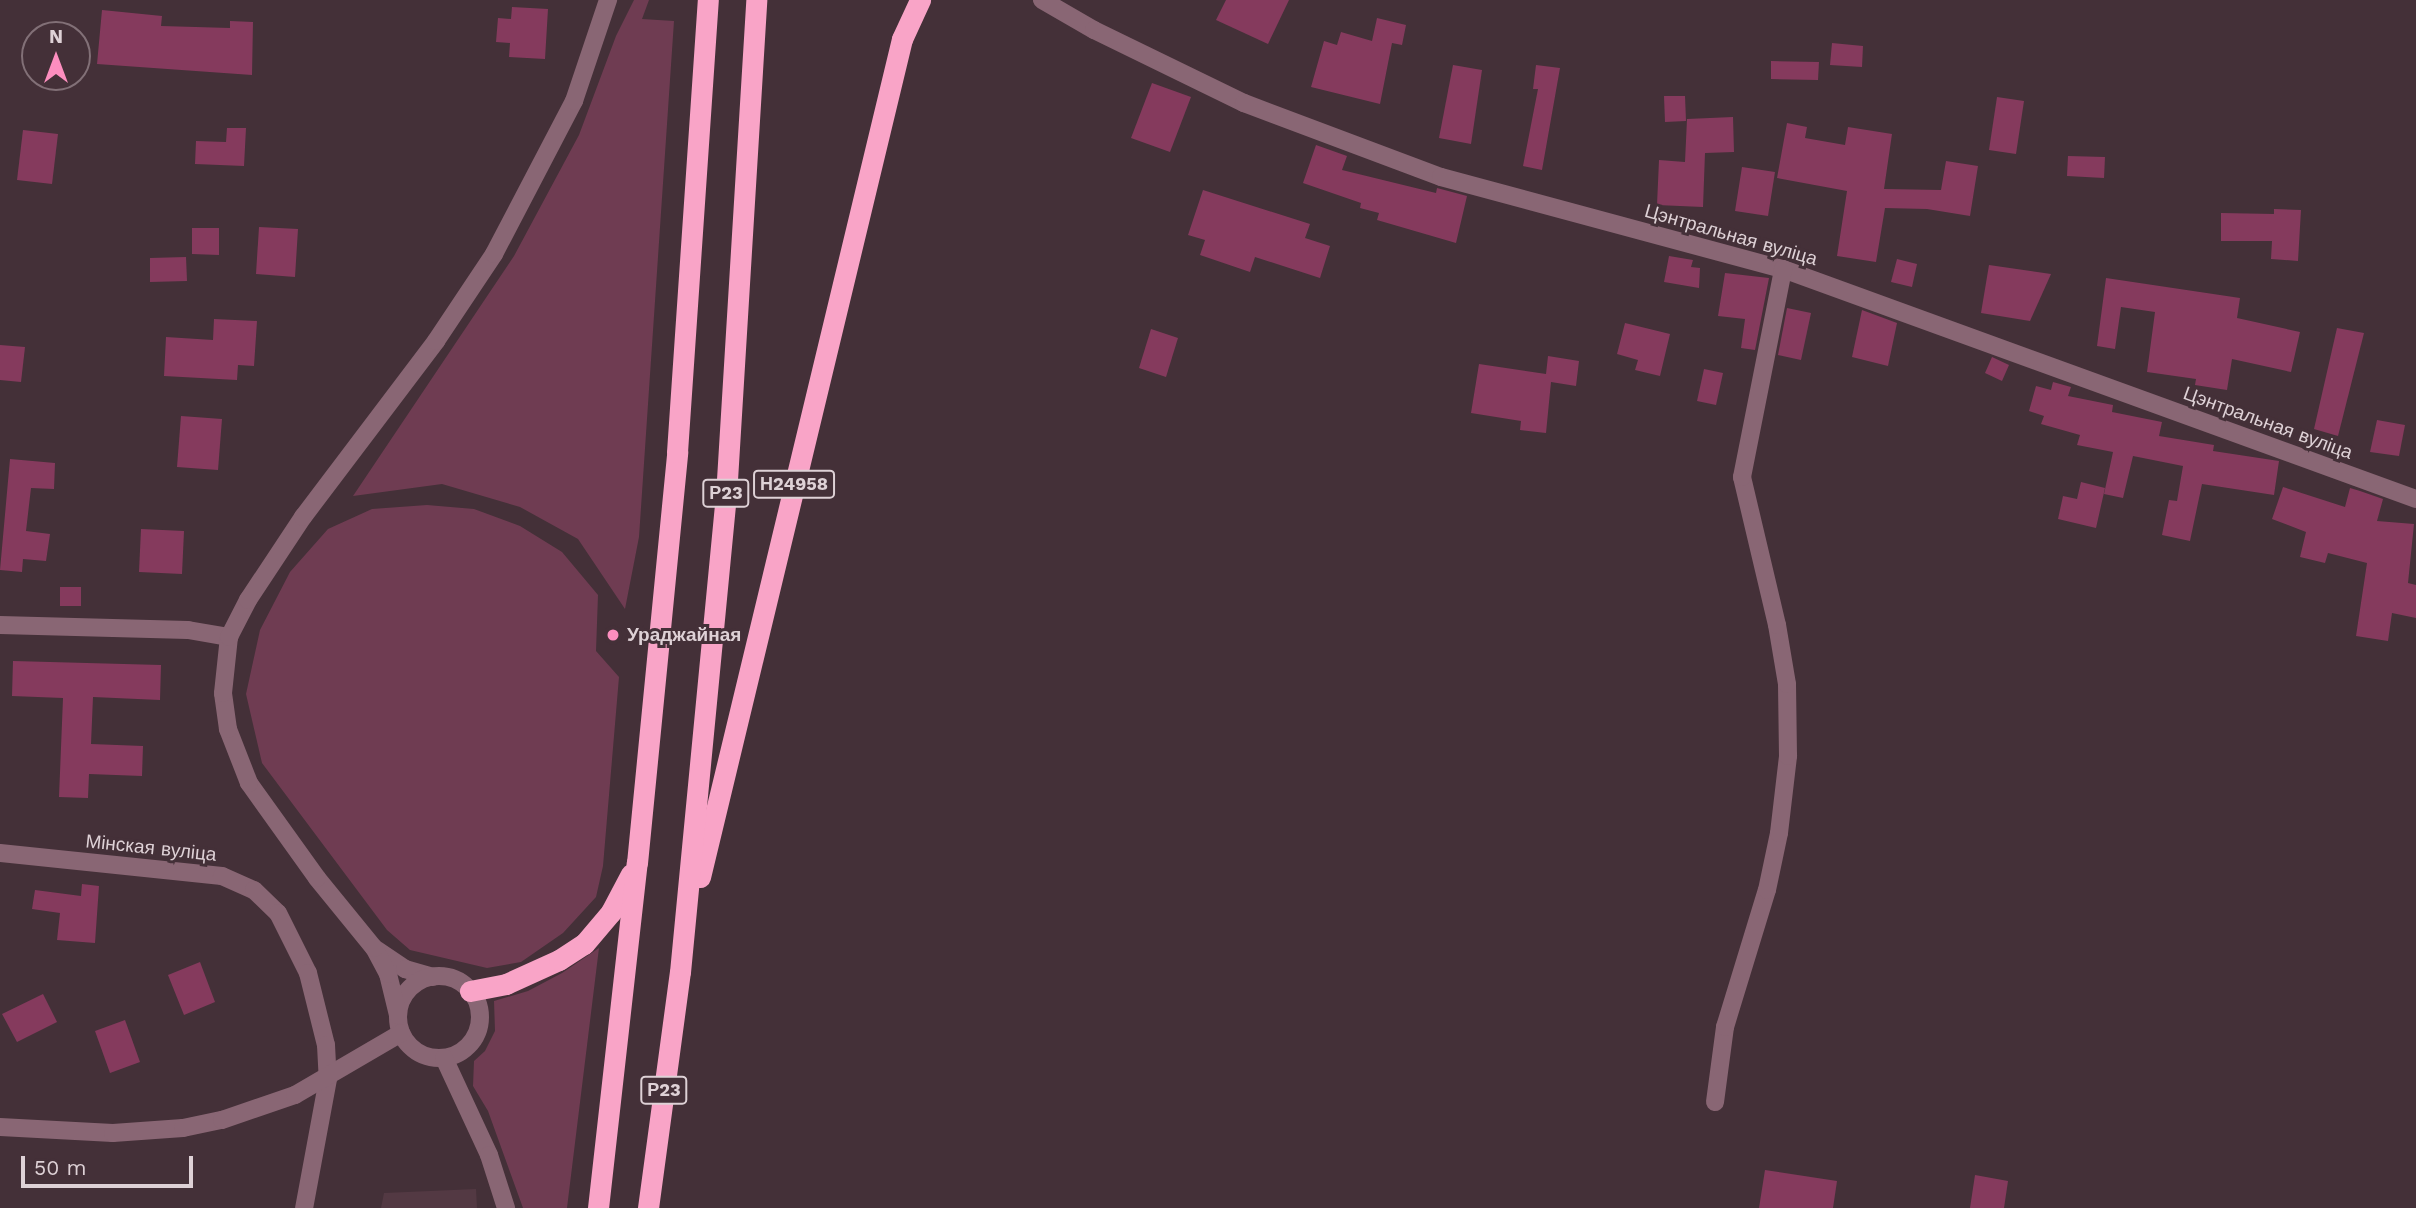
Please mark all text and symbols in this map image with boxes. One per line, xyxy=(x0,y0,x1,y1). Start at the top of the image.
north arrow xyxy=(21,21,91,91)
text: N xyxy=(49,25,63,48)
street label: Цэнтральная вуліца xyxy=(1642,199,1820,271)
street label: Цэнтральная вуліца xyxy=(2180,382,2356,464)
road number: Н24958 xyxy=(752,470,836,498)
road number: Р23 xyxy=(702,478,750,508)
place label: Ураджайная xyxy=(627,624,741,646)
marker: Ураджайная xyxy=(605,627,621,643)
street label: Мінская вуліца xyxy=(84,830,218,866)
road number: Р23 xyxy=(640,1076,688,1105)
scale bar xyxy=(24,1142,196,1186)
text: 50 m xyxy=(34,1155,86,1180)

